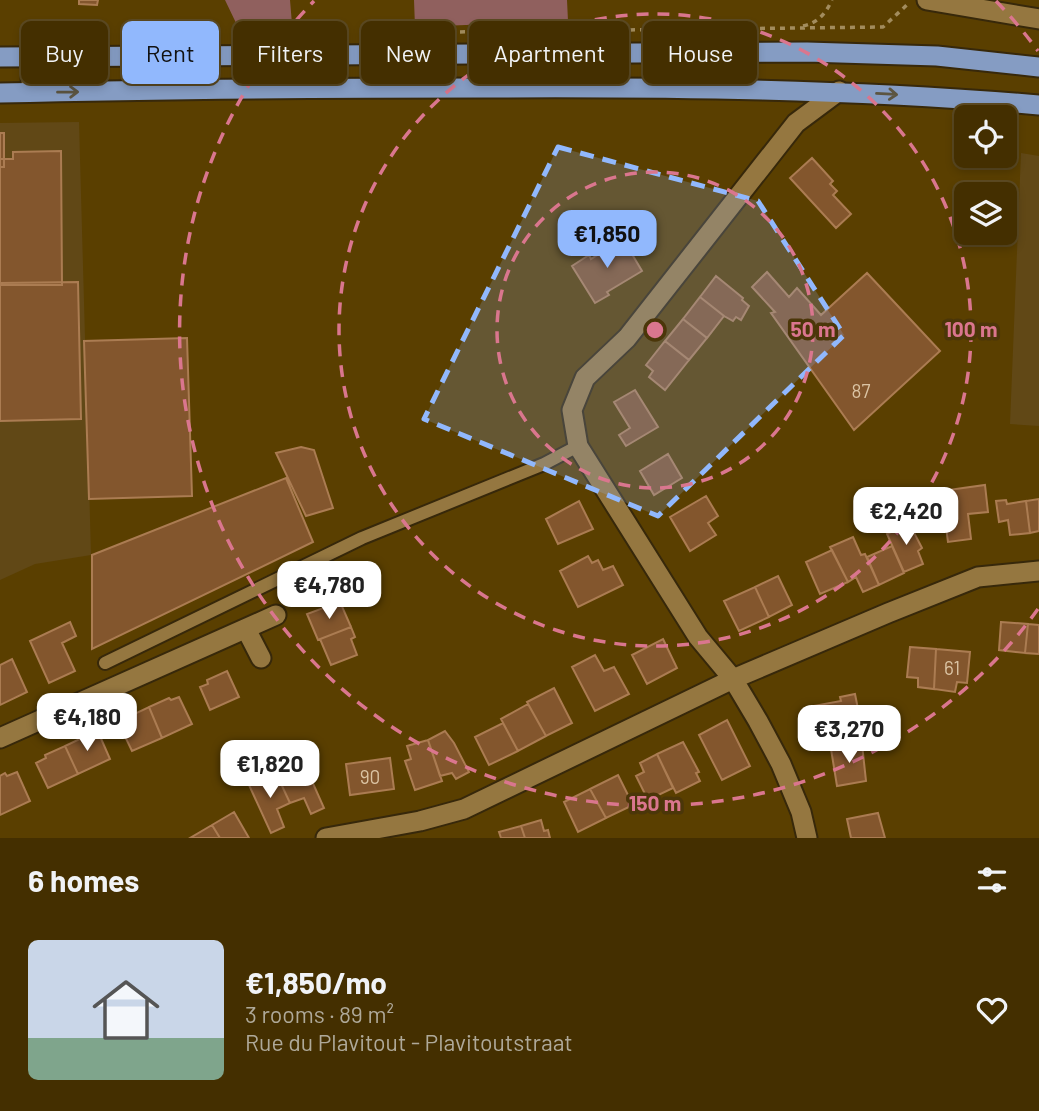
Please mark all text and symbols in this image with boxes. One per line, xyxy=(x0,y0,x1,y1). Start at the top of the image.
chip: Buy xyxy=(21,21,108,84)
chip: Rent xyxy=(122,21,219,84)
chip: Filters xyxy=(233,21,347,84)
chip: New xyxy=(361,21,455,84)
chip: Apartment xyxy=(469,21,629,84)
chip: House xyxy=(643,21,757,84)
one-way arrow xyxy=(56,85,79,98)
one-way arrow xyxy=(875,87,898,100)
map controls xyxy=(954,105,1017,245)
button: locate xyxy=(954,105,1017,168)
button: layers xyxy=(954,182,1017,245)
pin: €1,850 xyxy=(550,210,664,270)
text: €1,850 xyxy=(574,219,640,247)
text: 50 m xyxy=(790,316,836,341)
text: 100 m xyxy=(944,316,998,341)
centre of rings xyxy=(643,318,667,342)
house number: 87 xyxy=(852,379,870,402)
pin: €2,420 xyxy=(849,488,963,547)
text: €2,420 xyxy=(869,496,943,524)
pin: €4,780 xyxy=(272,562,386,621)
text: €4,780 xyxy=(293,570,365,598)
house number: 61 xyxy=(944,656,960,679)
pin: €4,180 xyxy=(30,694,144,753)
text: €4,180 xyxy=(53,702,121,730)
pin: €3,270 xyxy=(792,706,906,765)
text: €3,270 xyxy=(814,714,884,742)
pin: €1,820 xyxy=(213,740,327,800)
text: €1,820 xyxy=(236,749,304,777)
house number: 90 xyxy=(360,765,380,788)
text: 150 m xyxy=(629,790,681,815)
icon: filters xyxy=(973,861,1011,899)
text: 6 homes xyxy=(28,862,139,898)
text: €1,850/mo xyxy=(245,964,387,1000)
icon: home xyxy=(84,968,168,1052)
icon: heart xyxy=(973,991,1011,1029)
text: 3 rooms · 89 m² xyxy=(245,1000,394,1028)
text: Rue du Plavitout - Plavitoutstraat xyxy=(245,1028,573,1056)

